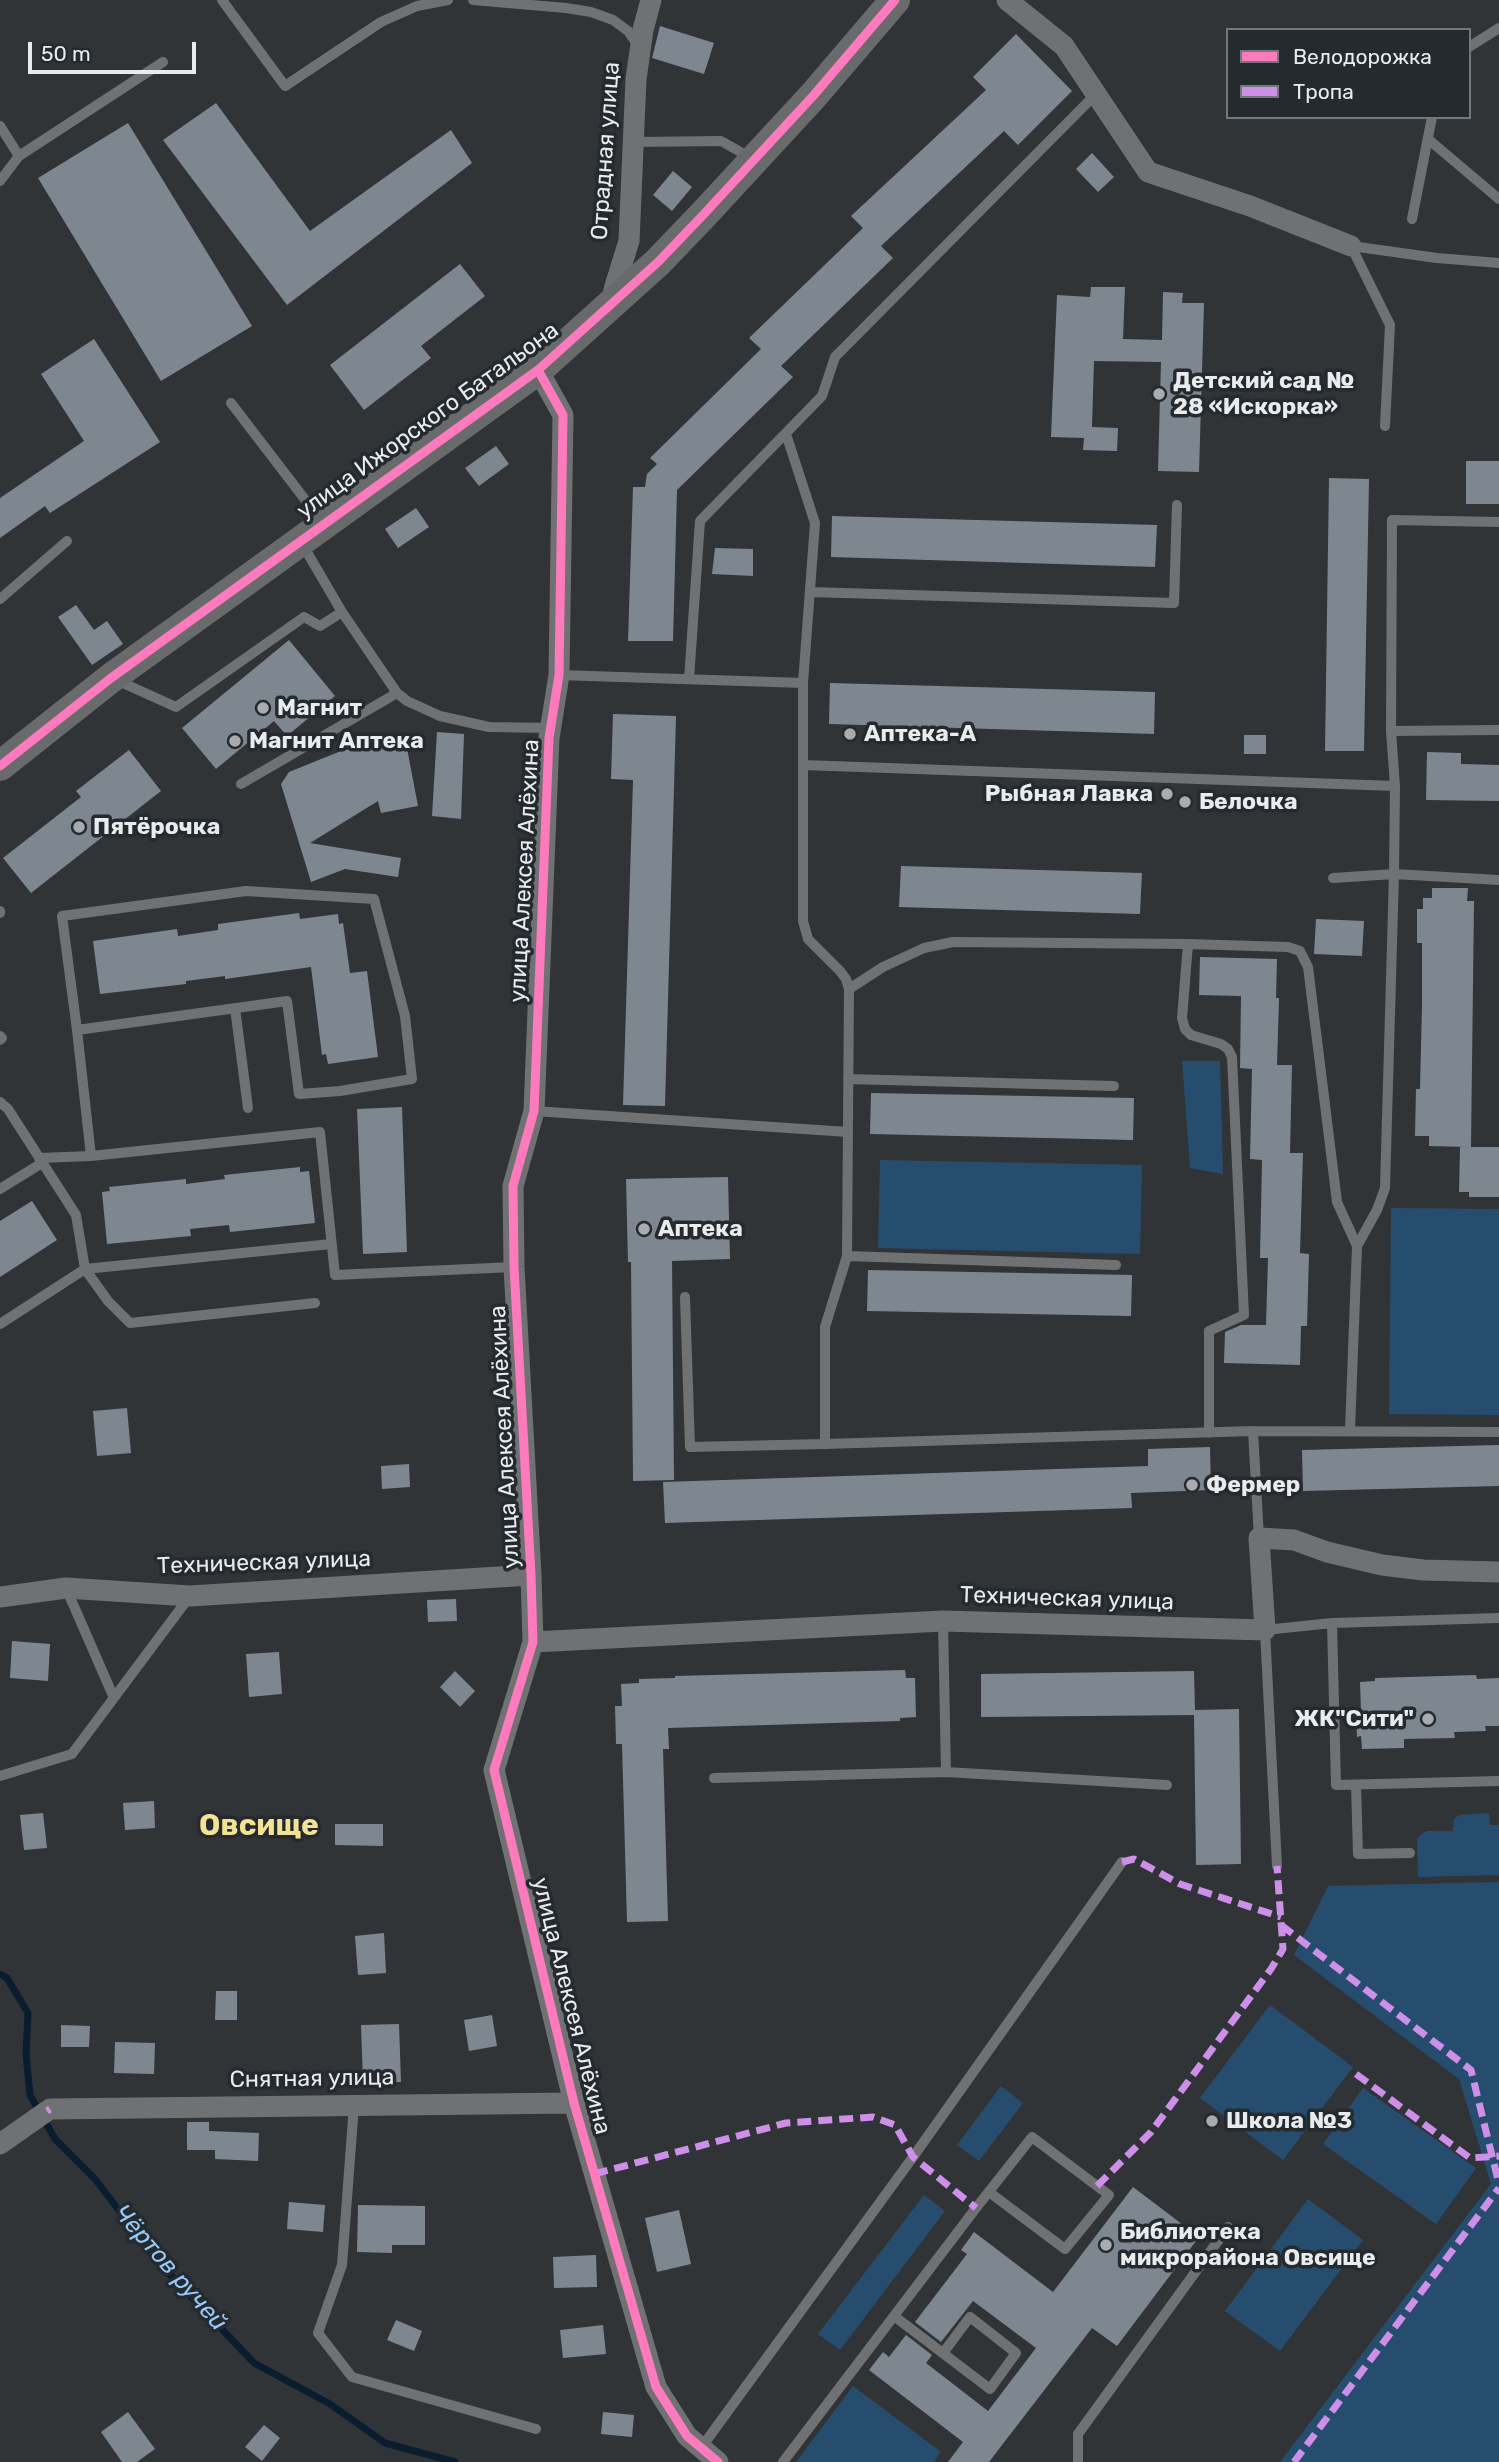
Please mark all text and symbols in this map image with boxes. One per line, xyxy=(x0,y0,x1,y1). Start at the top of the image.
scale bar xyxy=(32,28,200,72)
legend xyxy=(1226,28,1471,119)
text: 50 m xyxy=(41,41,91,66)
text: Велодорожка xyxy=(1293,44,1432,69)
street label: Отрадная улица xyxy=(586,61,626,241)
text: Тропа xyxy=(1293,79,1354,104)
street label: улица Ижорского Батальона xyxy=(292,317,564,525)
place label: Детский сад № 28 «Искорка» xyxy=(1173,367,1354,421)
marker: Детский сад № 28 «Искорка» xyxy=(1151,386,1167,402)
place label: Магнит xyxy=(277,694,362,722)
marker: Магнит xyxy=(255,700,271,716)
place label: Аптека-А xyxy=(864,720,976,748)
marker: Аптека-А xyxy=(842,726,858,742)
place label: Магнит Аптека xyxy=(249,727,424,755)
marker: Магнит Аптека xyxy=(227,733,243,749)
street label: улица Алексея Алёхина xyxy=(504,739,546,1003)
place label: Рыбная Лавка xyxy=(985,780,1153,808)
marker: Рыбная Лавка xyxy=(1159,786,1175,802)
place label: Белочка xyxy=(1199,788,1298,816)
marker: Белочка xyxy=(1177,794,1193,810)
place label: Пятёрочка xyxy=(93,813,220,841)
marker: Пятёрочка xyxy=(71,819,87,835)
place label: Аптека xyxy=(658,1215,743,1243)
marker: Аптека xyxy=(636,1221,652,1237)
street label: улица Алексея Алёхина xyxy=(484,1305,526,1569)
place label: Фермер xyxy=(1206,1471,1300,1499)
marker: Фермер xyxy=(1184,1477,1200,1493)
street label: Техническая улица xyxy=(156,1545,372,1581)
street label: Техническая улица xyxy=(959,1581,1175,1617)
place label: ЖК"Сити" xyxy=(1294,1705,1414,1733)
marker: ЖК"Сити" xyxy=(1420,1711,1436,1727)
district label: Овсище xyxy=(199,1808,319,1844)
street label: улица Алексея Алёхина xyxy=(526,1875,616,2137)
street label: Снятная улица xyxy=(229,2064,395,2094)
place label: Школа №3 xyxy=(1226,2107,1352,2135)
marker: Школа №3 xyxy=(1204,2113,1220,2129)
water label: Чёртов ручей xyxy=(107,2199,233,2337)
place label: Библиотека микрорайона Овсище xyxy=(1120,2218,1376,2272)
marker: Библиотека микрорайона Овсище xyxy=(1098,2237,1114,2253)

